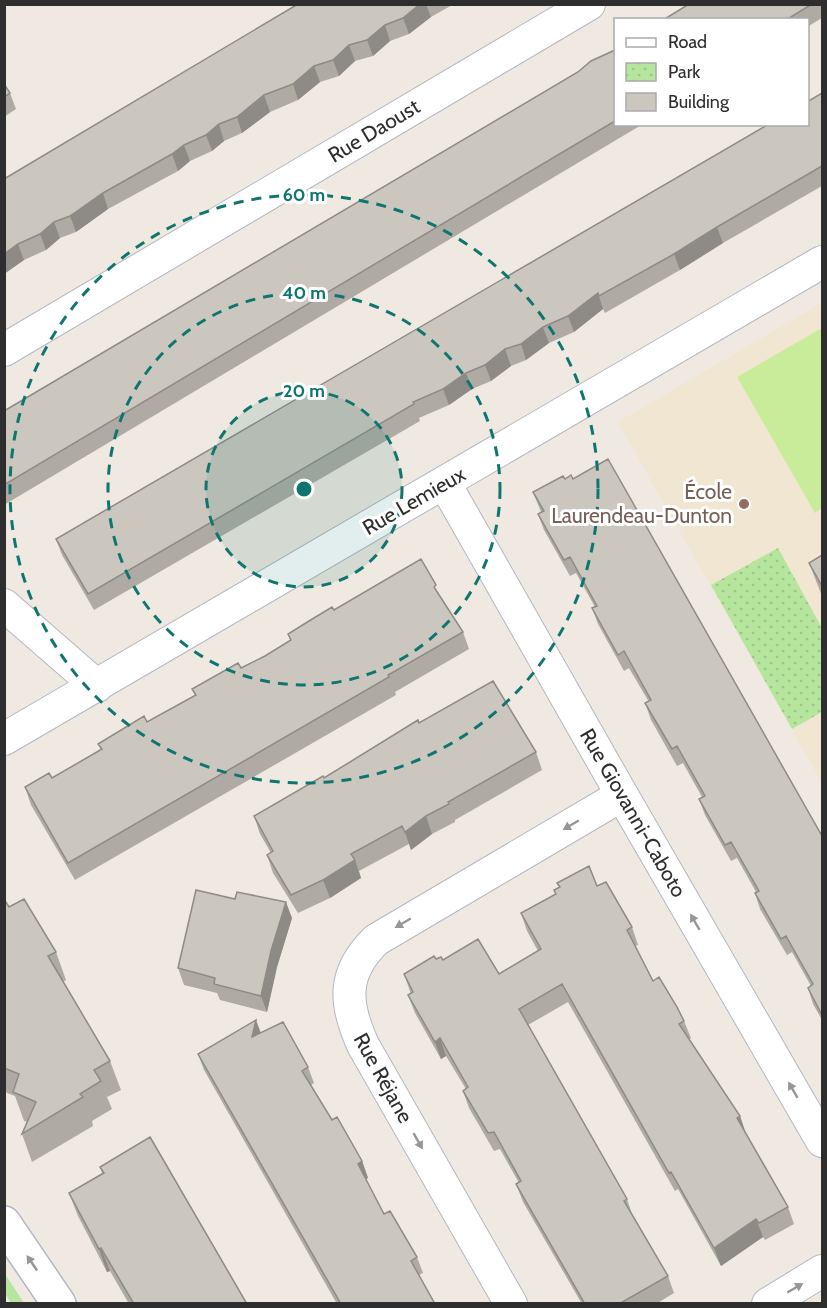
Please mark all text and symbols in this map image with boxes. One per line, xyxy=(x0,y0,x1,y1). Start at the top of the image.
legend xyxy=(614,18,809,126)
text: Road xyxy=(668,31,707,53)
text: Park xyxy=(668,61,701,83)
text: Building xyxy=(668,91,730,113)
street label: Rue Daoust xyxy=(323,93,424,168)
text: 60 m xyxy=(283,184,325,206)
text: 40 m xyxy=(282,282,326,304)
text: 20 m xyxy=(283,380,325,402)
street label: Rue Lemieux xyxy=(358,461,470,540)
centre of rings xyxy=(294,479,314,499)
place label: École Laurendeau-Dunton xyxy=(551,479,732,528)
marker: École Laurendeau-Dunton xyxy=(737,497,751,511)
street label: Rue Giovanni-Caboto xyxy=(575,724,692,901)
one-way arrow xyxy=(563,819,579,830)
one-way arrow xyxy=(690,914,701,930)
one-way arrow xyxy=(394,918,411,928)
street label: Rue Réjane xyxy=(348,1028,418,1128)
one-way arrow xyxy=(788,1081,798,1098)
one-way arrow xyxy=(413,1133,423,1150)
one-way arrow xyxy=(27,1255,38,1271)
one-way arrow xyxy=(787,1282,803,1293)

